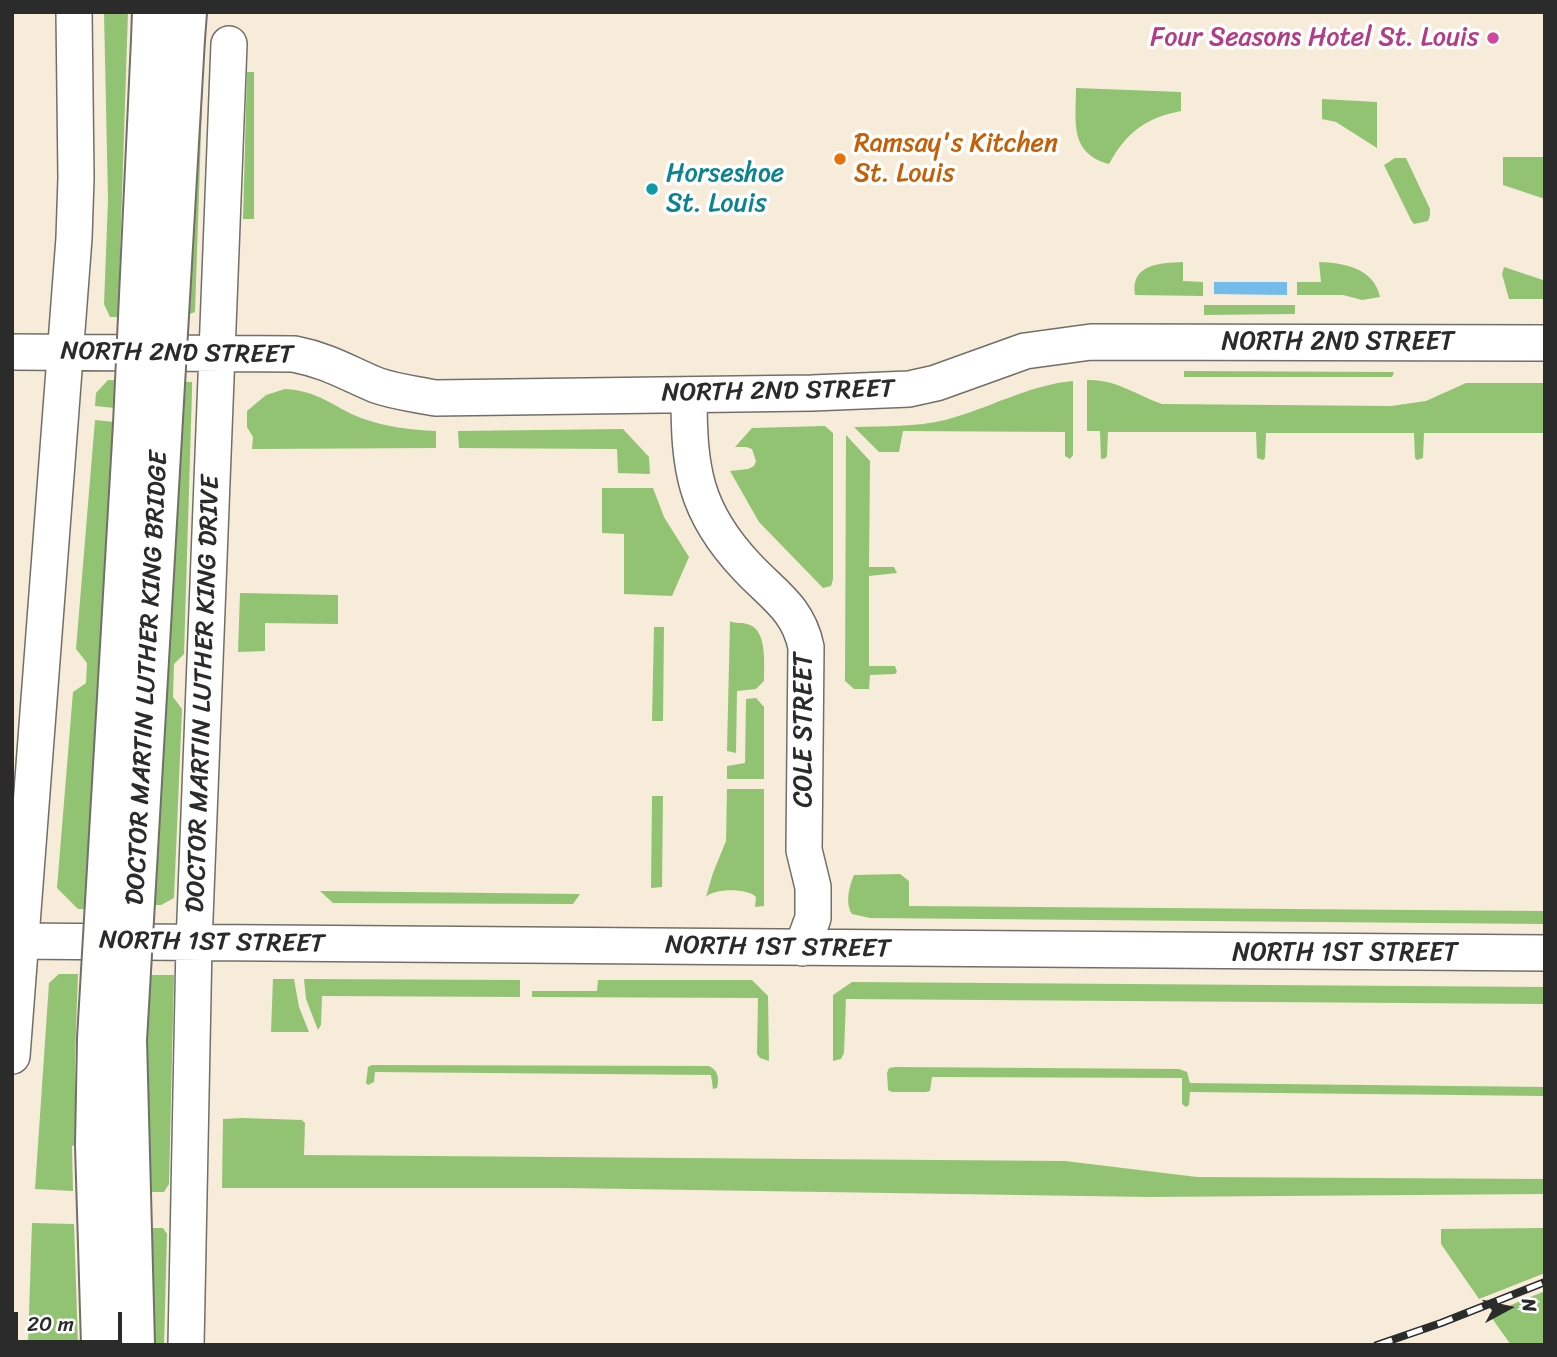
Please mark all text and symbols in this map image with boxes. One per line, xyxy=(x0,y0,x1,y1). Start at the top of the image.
place label: Four Seasons Hotel St. Louis xyxy=(1150,22,1479,54)
marker: Four Seasons Hotel St. Louis xyxy=(1485,30,1501,46)
place label: Ramsay's Kitchen St. Louis xyxy=(854,128,1058,190)
marker: Ramsay's Kitchen St. Louis xyxy=(832,151,848,167)
place label: Horseshoe St. Louis xyxy=(666,158,784,220)
marker: Horseshoe St. Louis xyxy=(644,181,660,197)
street label: NORTH 2ND STREET xyxy=(1222,326,1454,358)
street label: NORTH 2ND STREET xyxy=(60,336,294,372)
street label: NORTH 2ND STREET xyxy=(661,374,895,410)
street label: DOCTOR MARTIN LUTHER KING BRIDGE xyxy=(121,450,175,906)
street label: DOCTOR MARTIN LUTHER KING DRIVE xyxy=(181,475,227,913)
street label: COLE STREET xyxy=(788,652,820,808)
street label: NORTH 1ST STREET xyxy=(99,925,325,961)
street label: NORTH 1ST STREET xyxy=(665,930,891,966)
street label: NORTH 1ST STREET xyxy=(1232,937,1458,969)
north arrow xyxy=(1473,1273,1543,1343)
text: N xyxy=(1512,1296,1547,1314)
scale bar xyxy=(18,1298,126,1342)
text: 20 m xyxy=(27,1305,74,1343)

